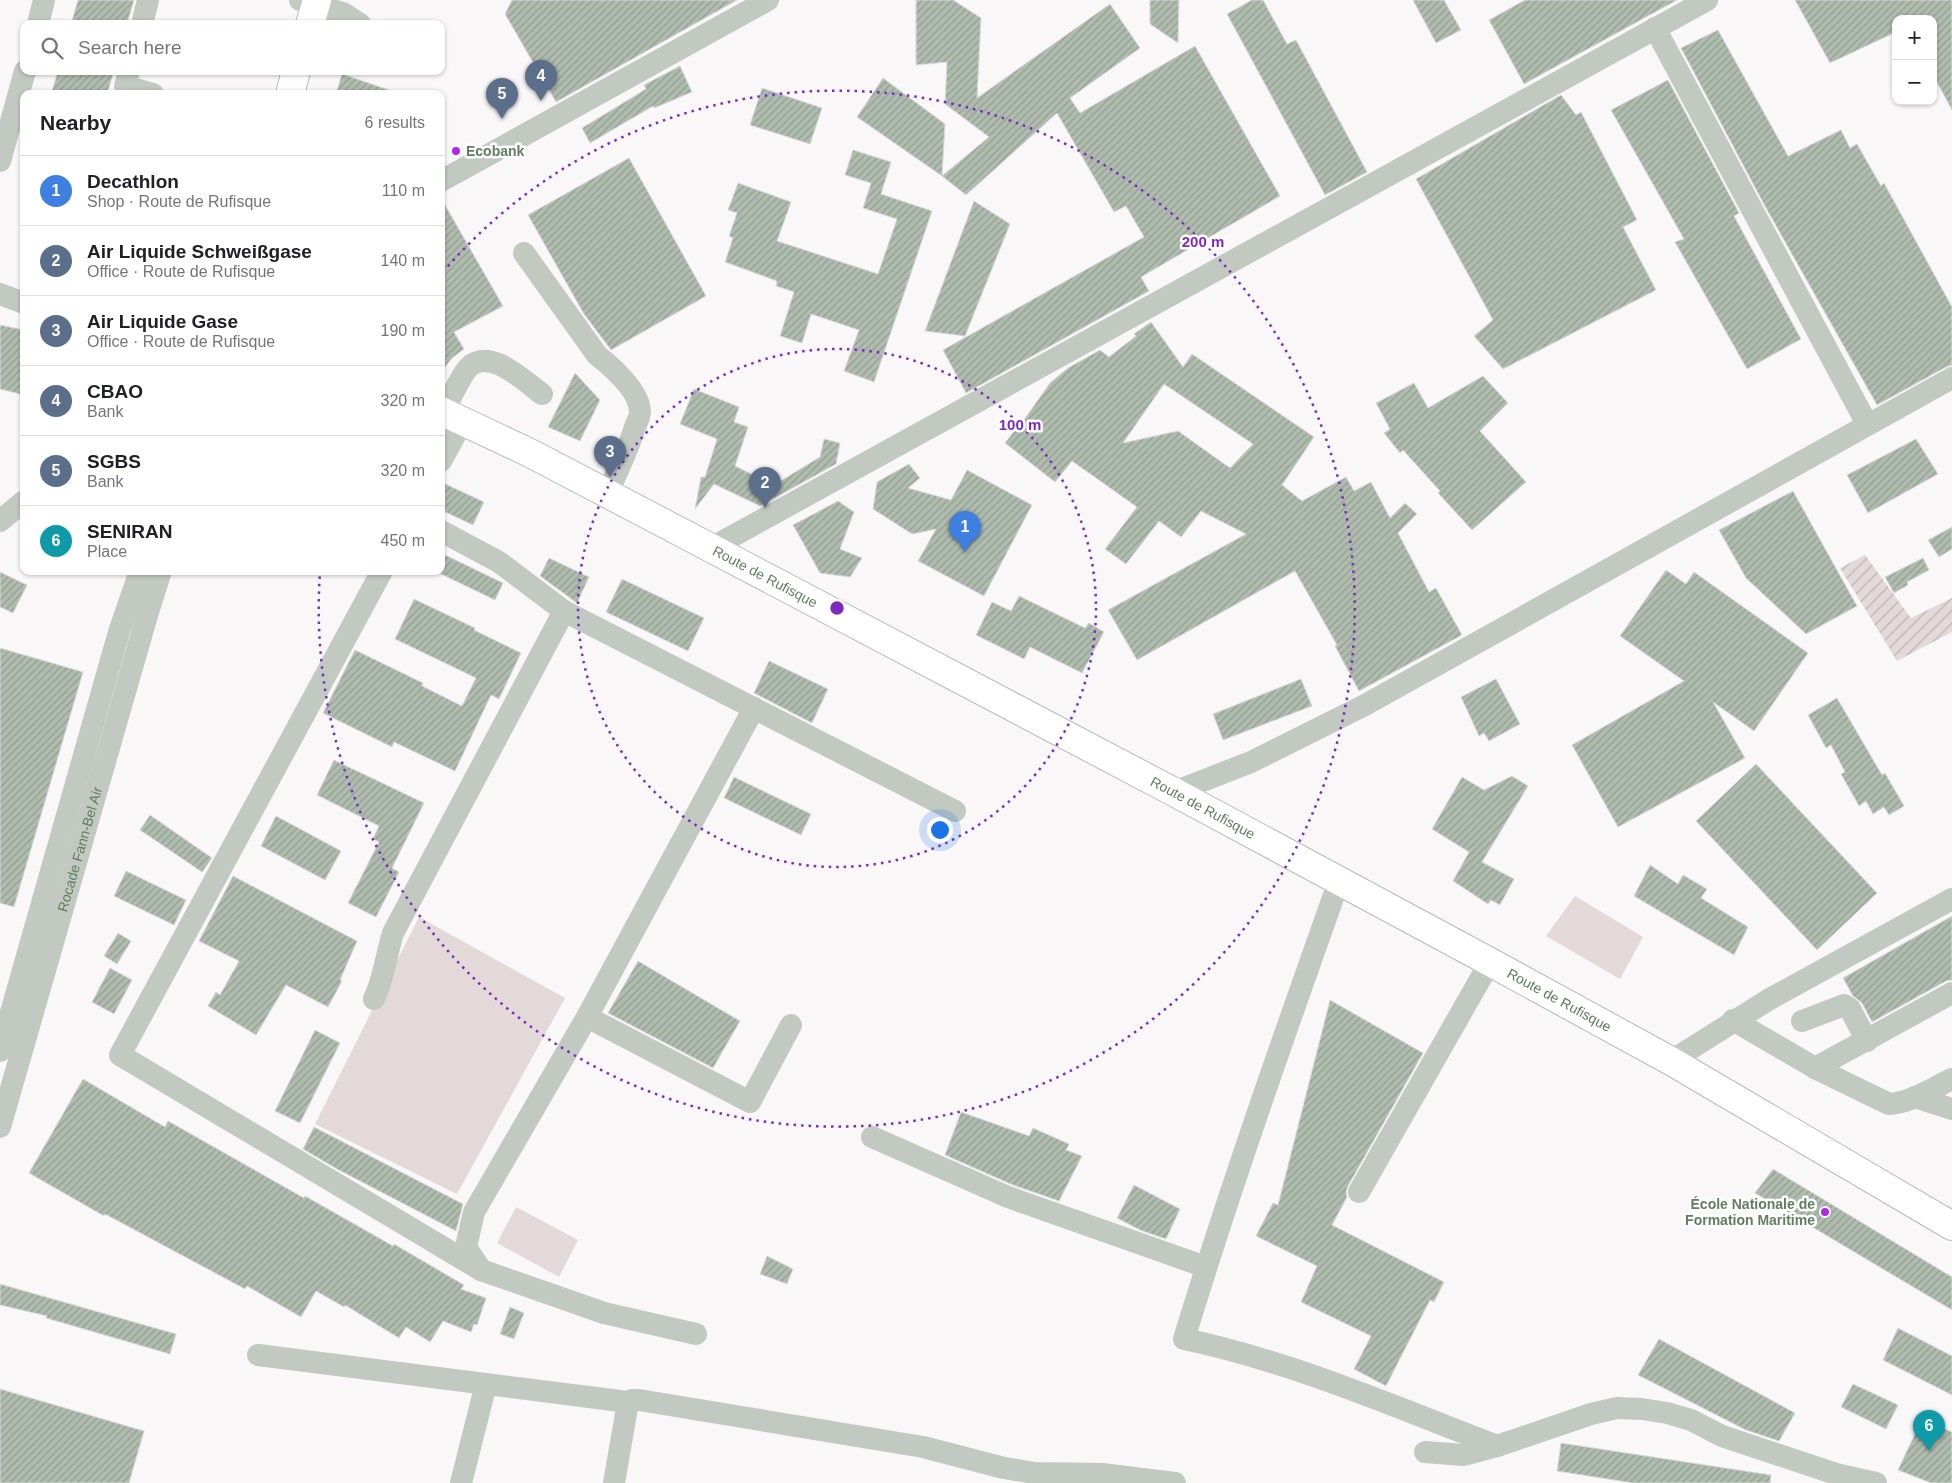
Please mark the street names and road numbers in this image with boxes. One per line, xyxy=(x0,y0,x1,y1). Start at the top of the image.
street label: Route de Rufisque xyxy=(710,542,820,611)
street label: Route de Rufisque xyxy=(1148,773,1258,842)
street label: Rocade Fann-Bel Air xyxy=(54,785,105,914)
street label: Route de Rufisque xyxy=(1505,965,1614,1035)

